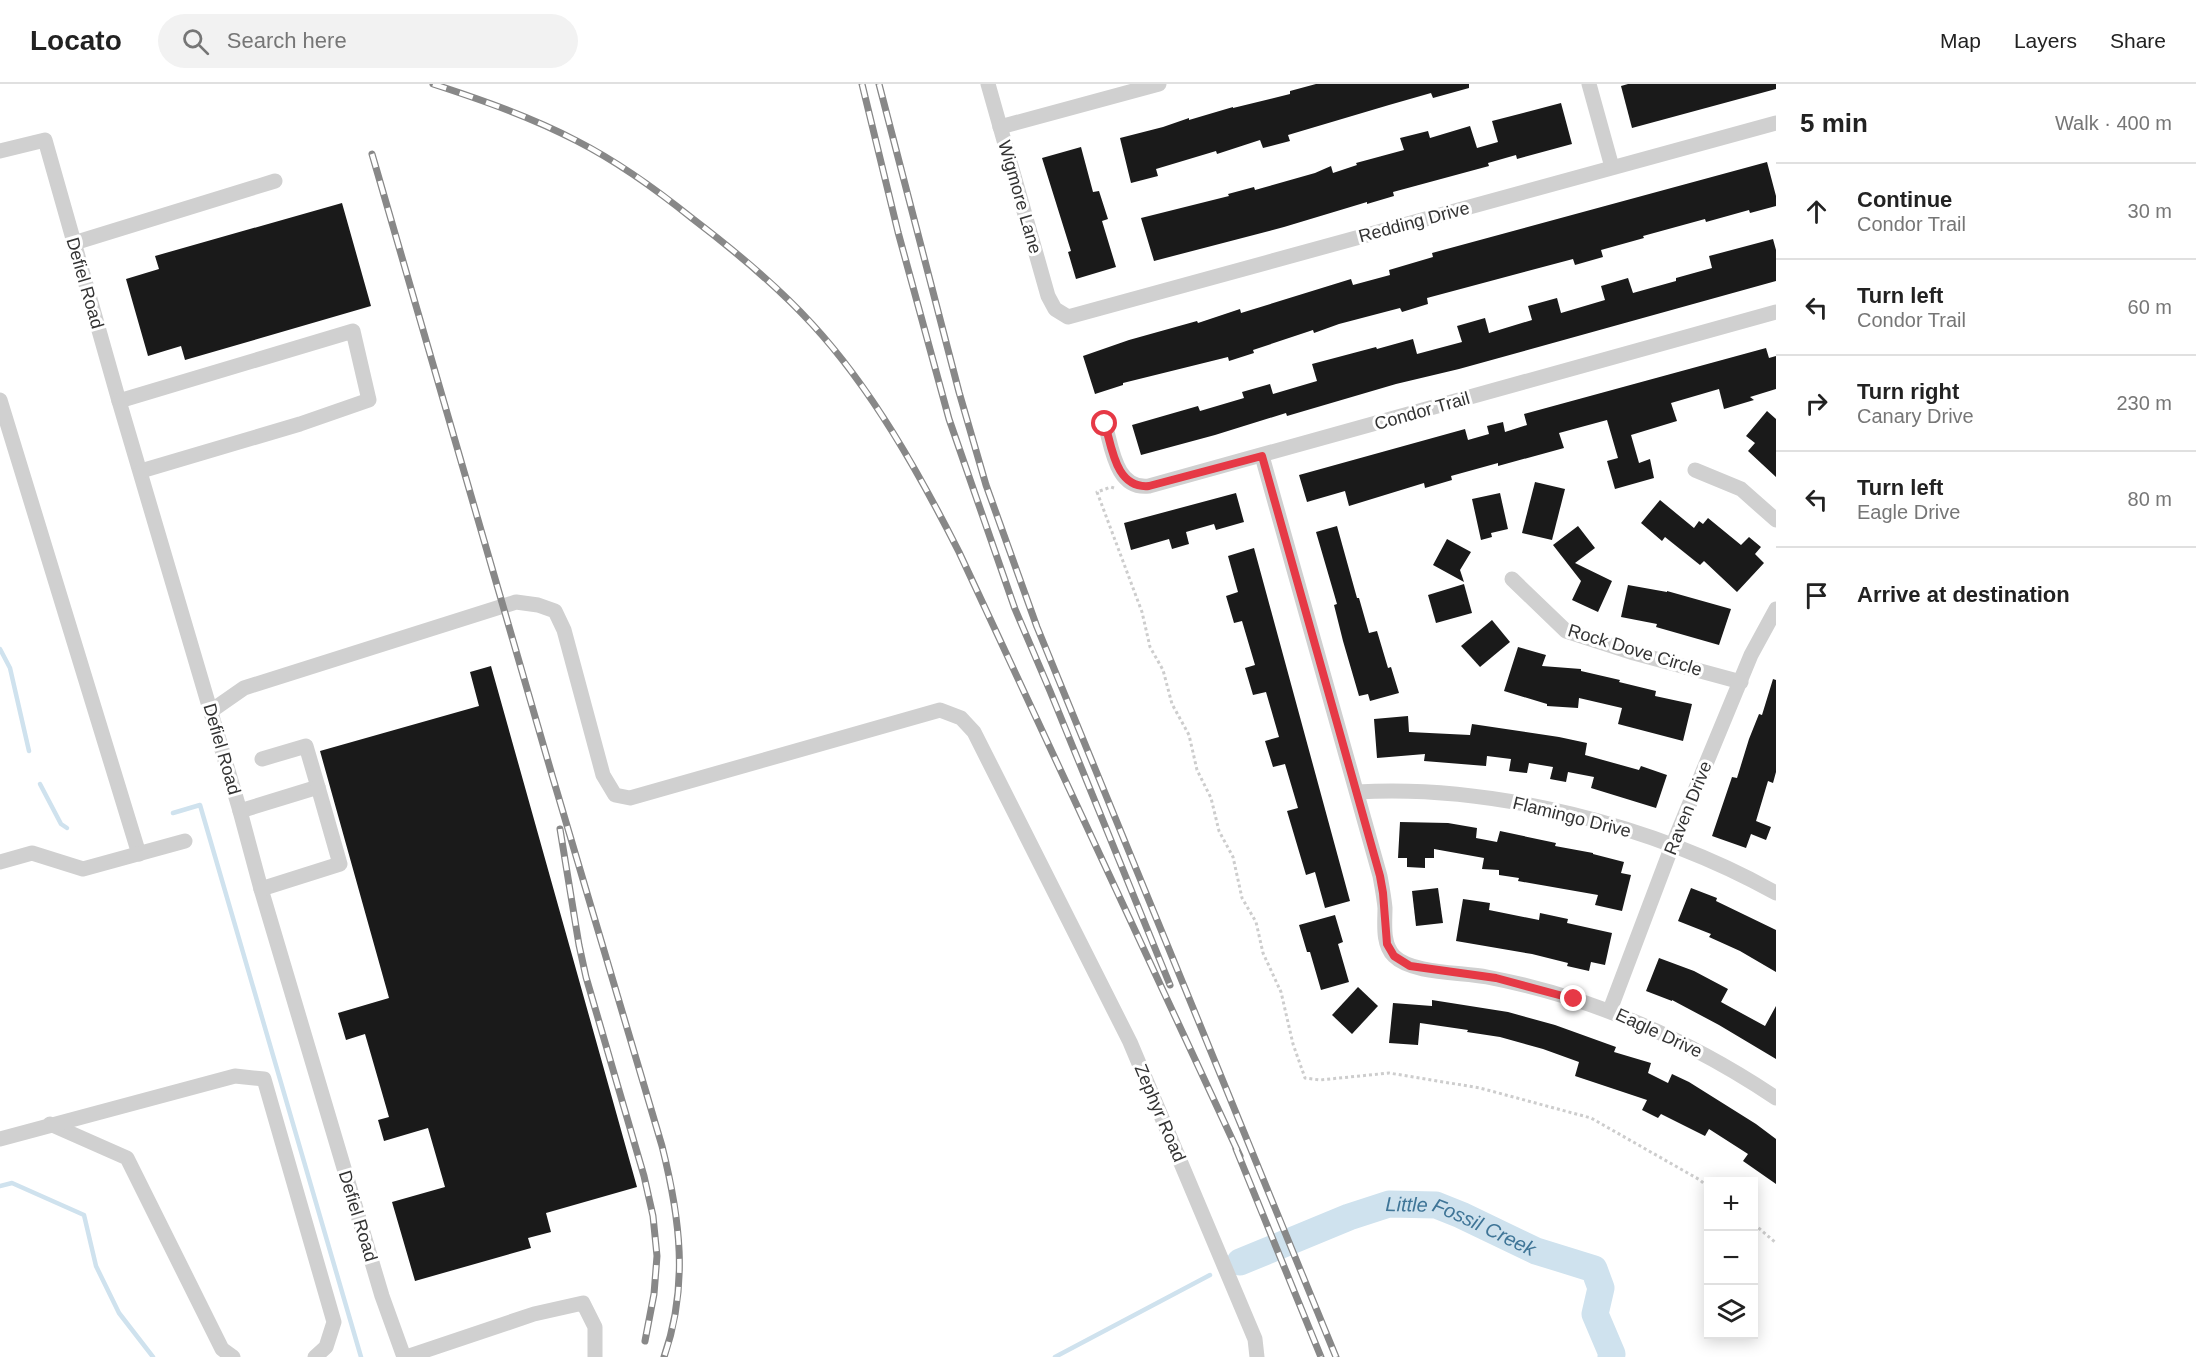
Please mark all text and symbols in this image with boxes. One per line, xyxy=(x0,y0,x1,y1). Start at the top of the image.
search box xyxy=(158,14,578,68)
text: Locato xyxy=(30,25,122,56)
icon: search xyxy=(179,25,212,58)
text: Search here xyxy=(227,28,347,53)
text: Map xyxy=(1940,29,1981,52)
text: Layers xyxy=(2014,29,2077,52)
text: Share xyxy=(2110,29,2166,52)
text: 5 min xyxy=(1800,108,1868,138)
text: Walk · 400 m xyxy=(2055,112,2172,134)
street label: Wigmore Lane xyxy=(994,138,1046,256)
text: Continue xyxy=(1857,187,1952,212)
icon: ahead xyxy=(1800,195,1833,228)
street label: Redding Drive xyxy=(1356,198,1472,246)
text: 30 m xyxy=(2128,200,2172,222)
text: Condor Trail xyxy=(1857,213,1966,235)
street label: Defiel Road xyxy=(62,235,108,331)
text: Turn left xyxy=(1857,283,1943,308)
icon: left xyxy=(1800,291,1833,324)
text: 60 m xyxy=(2128,296,2172,318)
text: Condor Trail xyxy=(1857,309,1966,331)
text: Turn right xyxy=(1857,379,1959,404)
icon: right xyxy=(1800,387,1833,420)
street label: Condor Trail xyxy=(1372,388,1472,434)
text: 230 m xyxy=(2116,392,2172,414)
text: Canary Drive xyxy=(1857,405,1974,427)
route start xyxy=(1091,410,1117,436)
text: Turn left xyxy=(1857,475,1943,500)
icon: left xyxy=(1800,483,1833,516)
text: 80 m xyxy=(2128,488,2172,510)
text: Eagle Drive xyxy=(1857,501,1960,523)
icon: arrive xyxy=(1800,579,1833,612)
text: Arrive at destination xyxy=(1857,582,2070,607)
street label: Rock Dove Circle xyxy=(1566,620,1704,680)
street label: Defiel Road xyxy=(199,701,245,797)
street label: Raven Drive xyxy=(1660,758,1716,858)
street label: Flamingo Drive xyxy=(1511,793,1633,841)
route end xyxy=(1560,985,1586,1011)
street label: Eagle Drive xyxy=(1613,1004,1705,1062)
street label: Zephyr Road xyxy=(1130,1061,1190,1165)
street label: Defiel Road xyxy=(335,1168,381,1264)
map controls xyxy=(1704,1177,1758,1339)
button: + xyxy=(1704,1177,1758,1231)
water label: Little Fossil Creek xyxy=(1385,1193,1540,1261)
button: − xyxy=(1704,1231,1758,1285)
button: layers xyxy=(1704,1285,1758,1339)

